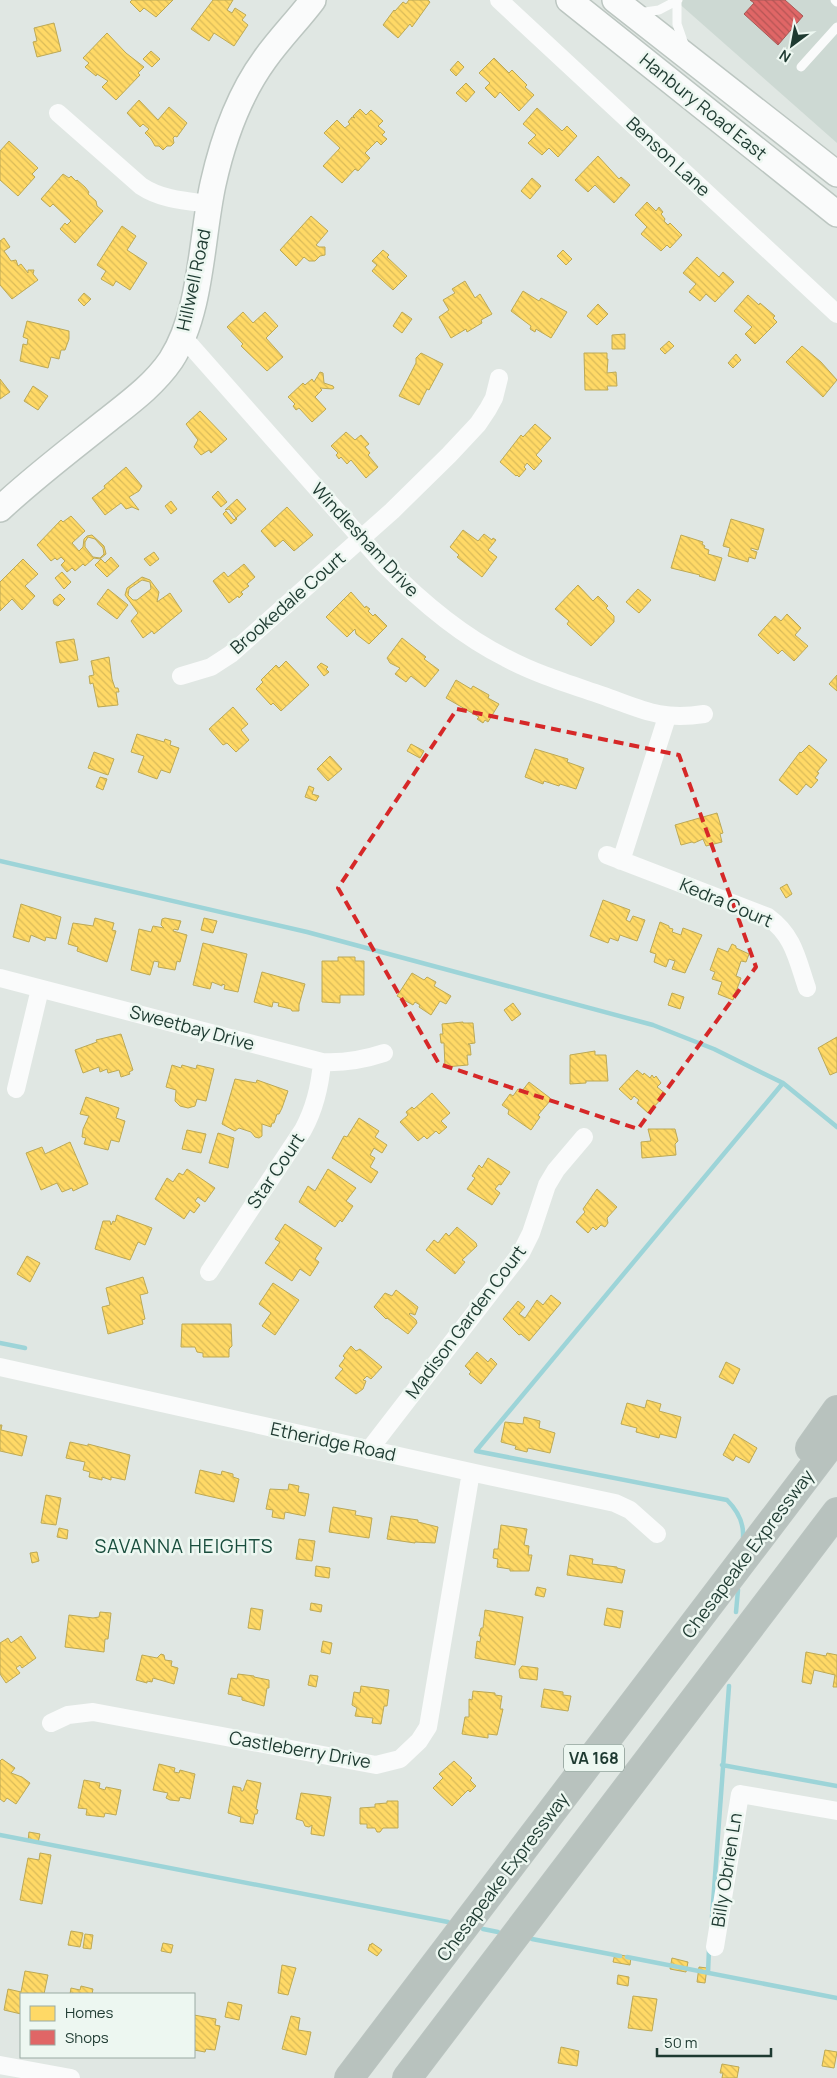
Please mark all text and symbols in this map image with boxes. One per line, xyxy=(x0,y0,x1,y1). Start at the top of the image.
north arrow xyxy=(767,20,817,70)
text: N xyxy=(776,46,794,67)
street label: Hanbury Road East xyxy=(635,47,772,165)
street label: Benson Lane xyxy=(621,111,716,201)
street label: Hillwell Road xyxy=(171,227,216,333)
street label: Windlesham Drive xyxy=(307,477,425,602)
street label: Brookedale Court xyxy=(225,546,350,659)
street label: Kedra Court xyxy=(676,872,777,932)
street label: Sweetbay Drive xyxy=(127,999,257,1055)
street label: Star Court xyxy=(241,1128,309,1213)
street label: Madison Garden Court xyxy=(399,1240,531,1403)
street label: Etheridge Road xyxy=(268,1416,398,1466)
street label: Chesapeake Expressway xyxy=(676,1464,819,1643)
district label: SAVANNA HEIGHTS xyxy=(94,1533,274,1559)
street label: Castleberry Drive xyxy=(227,1725,373,1773)
road number: VA 168 xyxy=(564,1745,624,1772)
street label: Chesapeake Expressway xyxy=(431,1787,574,1966)
street label: Billy Obrien Ln xyxy=(705,1811,747,1929)
legend xyxy=(20,1993,195,2058)
text: Homes xyxy=(65,2002,114,2023)
scale bar xyxy=(657,2026,771,2058)
text: Shops xyxy=(65,2027,109,2048)
text: 50 m xyxy=(664,2032,698,2053)

